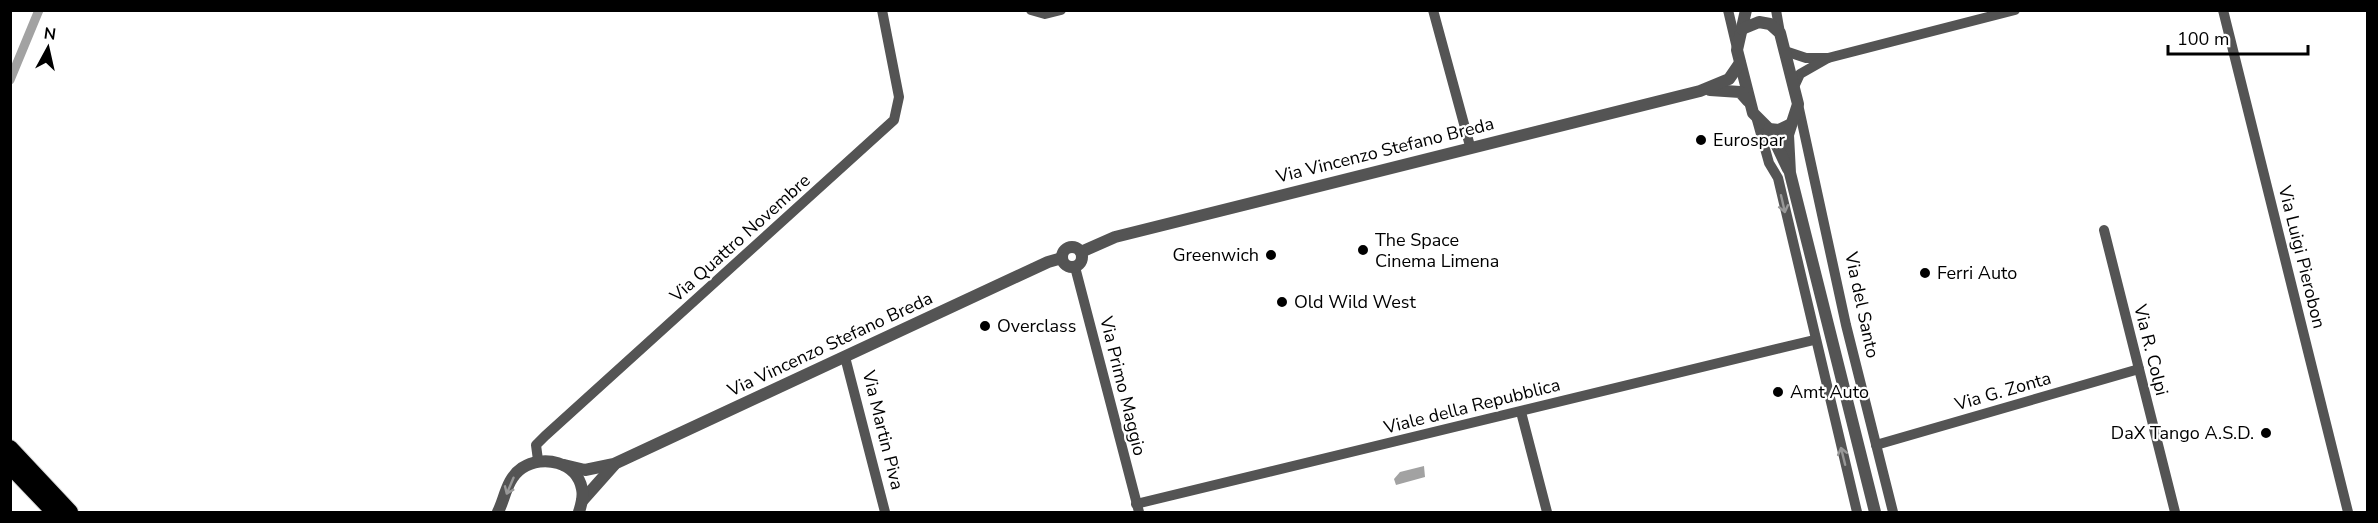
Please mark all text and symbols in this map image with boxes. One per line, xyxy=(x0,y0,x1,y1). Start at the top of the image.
north arrow xyxy=(18,18,78,78)
scale bar xyxy=(2168,18,2308,56)
text: N xyxy=(42,22,57,46)
text: 100 m xyxy=(2177,27,2229,51)
street label: Via Vincenzo Stefano Breda xyxy=(1273,111,1496,189)
place label: Eurospar xyxy=(1713,128,1786,152)
marker: Eurospar xyxy=(1694,133,1708,147)
street label: Via Quattro Novembre xyxy=(664,168,815,308)
street label: Via Luigi Pierobon xyxy=(2272,182,2331,331)
one-way arrow xyxy=(1778,194,1790,213)
place label: The Space Cinema Limena xyxy=(1375,228,1499,273)
place label: Greenwich xyxy=(1172,243,1259,267)
marker: The Space Cinema Limena xyxy=(1356,243,1370,257)
marker: Greenwich xyxy=(1264,248,1278,262)
street label: Via del Santo xyxy=(1839,249,1885,360)
place label: Ferri Auto xyxy=(1937,261,2017,285)
marker: Ferri Auto xyxy=(1918,266,1932,280)
street label: Via Vincenzo Stefano Breda xyxy=(723,286,936,403)
place label: Old Wild West xyxy=(1294,290,1416,314)
marker: Old Wild West xyxy=(1275,295,1289,309)
street label: Via R. Colpi xyxy=(2128,301,2174,398)
street label: Via Primo Maggio xyxy=(1094,313,1152,458)
place label: Overclass xyxy=(997,314,1076,338)
marker: Overclass xyxy=(978,319,992,333)
street label: Via G. Zonta xyxy=(1951,366,2054,416)
street label: Via Martin Piva xyxy=(856,367,909,492)
street label: Viale della Repubblica xyxy=(1380,372,1563,440)
place label: Amt Auto xyxy=(1790,380,1869,404)
marker: Amt Auto xyxy=(1771,385,1785,399)
place label: DaX Tango A.S.D. xyxy=(2111,421,2254,445)
marker: DaX Tango A.S.D. xyxy=(2259,426,2273,440)
one-way arrow xyxy=(1836,446,1848,465)
one-way arrow xyxy=(504,476,515,494)

